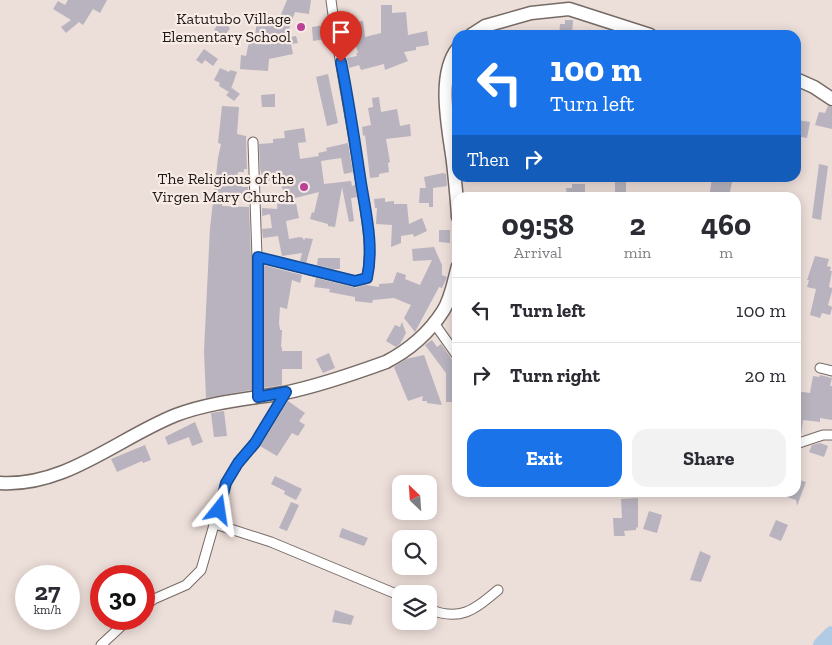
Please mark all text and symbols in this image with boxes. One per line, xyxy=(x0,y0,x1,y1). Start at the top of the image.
place label: Katutubo Village Elementary School xyxy=(162,9,291,46)
pin xyxy=(320,11,362,62)
icon: arrive xyxy=(327,18,355,46)
marker: Katutubo Village Elementary School xyxy=(295,21,307,33)
text: 100 m xyxy=(550,48,642,90)
icon: left xyxy=(467,50,532,115)
text: Turn left xyxy=(550,90,634,117)
icon: right xyxy=(519,145,547,173)
text: Then xyxy=(467,148,509,171)
place label: The Religious of the Virgen Mary Church xyxy=(151,169,294,206)
marker: The Religious of the Virgen Mary Church xyxy=(298,181,310,193)
text: 09:58 xyxy=(502,207,574,243)
text: 2 xyxy=(630,207,646,243)
text: 460 xyxy=(701,207,751,243)
text: Arrival xyxy=(514,243,562,262)
text: min xyxy=(624,243,651,262)
text: m xyxy=(719,243,733,262)
icon: left xyxy=(467,296,495,324)
text: Turn left xyxy=(510,299,585,322)
text: 100 m xyxy=(736,299,786,322)
icon: right xyxy=(467,361,495,389)
text: Turn right xyxy=(510,364,600,387)
text: 20 m xyxy=(745,364,786,387)
button: Exit xyxy=(467,429,622,487)
button: Share xyxy=(632,429,786,487)
north arrow xyxy=(392,475,438,520)
map controls xyxy=(392,475,437,630)
position arrow xyxy=(192,483,244,535)
button: search xyxy=(392,530,437,575)
speed limit sign: 30 xyxy=(90,565,155,630)
text: 27 xyxy=(35,576,60,606)
button: layers xyxy=(392,585,437,630)
text: km/h xyxy=(34,603,61,617)

